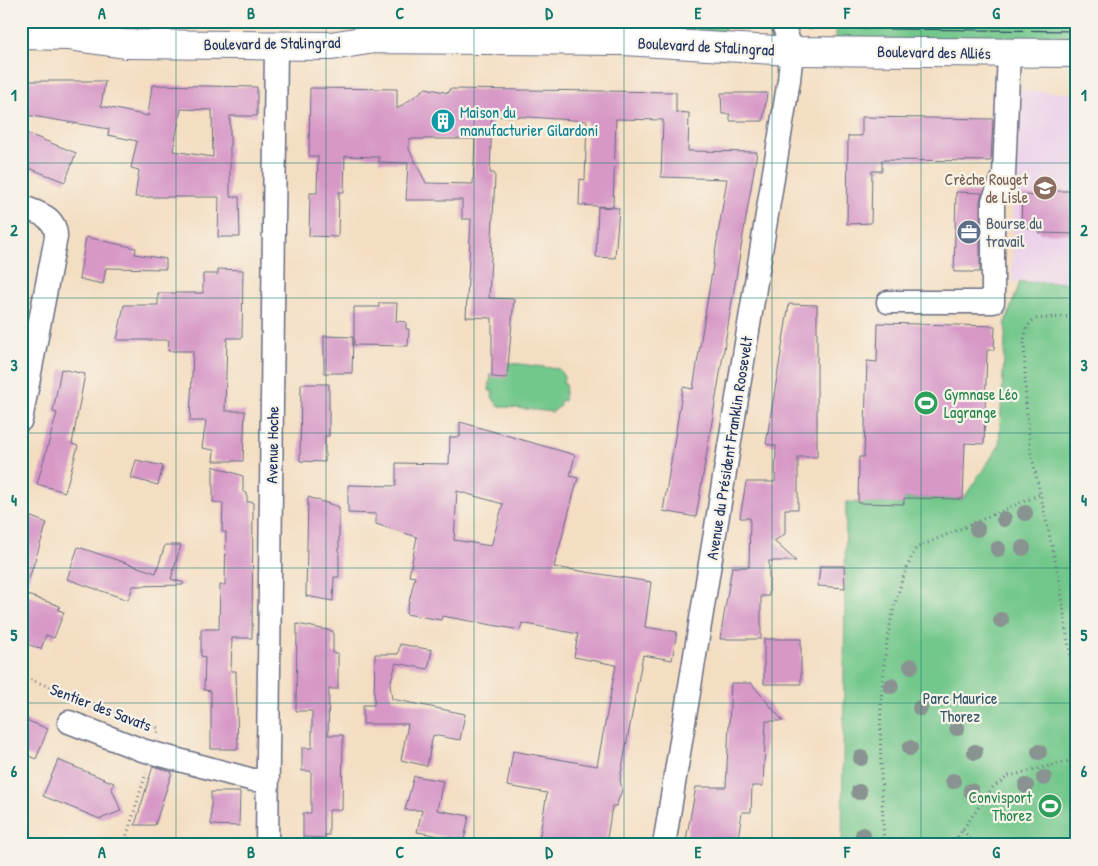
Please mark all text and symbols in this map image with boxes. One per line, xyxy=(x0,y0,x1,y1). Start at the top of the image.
text: A xyxy=(98,2,106,24)
text: B xyxy=(247,2,255,24)
text: C xyxy=(396,2,405,24)
text: D xyxy=(545,2,553,24)
text: E xyxy=(694,2,702,24)
text: F xyxy=(843,2,851,24)
text: G xyxy=(992,2,1000,24)
street label: Boulevard de Stalingrad xyxy=(204,31,340,55)
street label: Boulevard de Stalingrad xyxy=(637,31,775,61)
street label: Boulevard des Alliés xyxy=(877,40,991,64)
text: 1 xyxy=(11,84,17,106)
text: 1 xyxy=(1081,84,1087,106)
place label: Maison du manufacturier Gilardoni xyxy=(460,101,598,141)
building icon: Maison du manufacturier Gilardoni xyxy=(430,108,456,134)
place label: Crèche Rouget de Lisle xyxy=(945,168,1029,208)
school or university icon: Crèche Rouget de Lisle xyxy=(1032,175,1058,201)
place label: Bourse du travail xyxy=(986,212,1043,252)
text: 2 xyxy=(10,219,18,241)
office icon: Bourse du travail xyxy=(956,219,982,245)
text: 2 xyxy=(1080,219,1088,241)
street label: Avenue du Président Franklin Roosevelt xyxy=(700,334,758,561)
text: 3 xyxy=(10,354,18,376)
text: 3 xyxy=(1080,354,1088,376)
place label: Gymnase Léo Lagrange xyxy=(944,383,1018,423)
sports icon: Gymnase Léo Lagrange xyxy=(913,390,939,416)
street label: Avenue Hoche xyxy=(260,405,284,484)
text: 4 xyxy=(11,489,17,511)
text: 4 xyxy=(1081,489,1087,511)
text: 5 xyxy=(11,624,18,646)
text: 5 xyxy=(1081,624,1088,646)
street label: Sentier des Savats xyxy=(47,678,155,736)
park label: Parc Maurice Thorez xyxy=(923,687,998,727)
text: 6 xyxy=(11,760,18,782)
text: 6 xyxy=(1081,760,1088,782)
place label: Convisport Thorez xyxy=(968,786,1032,826)
sports icon: Convisport Thorez xyxy=(1037,793,1063,819)
text: A xyxy=(98,841,106,863)
text: B xyxy=(247,841,255,863)
text: C xyxy=(396,841,405,863)
text: D xyxy=(545,841,553,863)
text: E xyxy=(694,841,702,863)
text: F xyxy=(843,841,851,863)
text: G xyxy=(992,841,1000,863)

